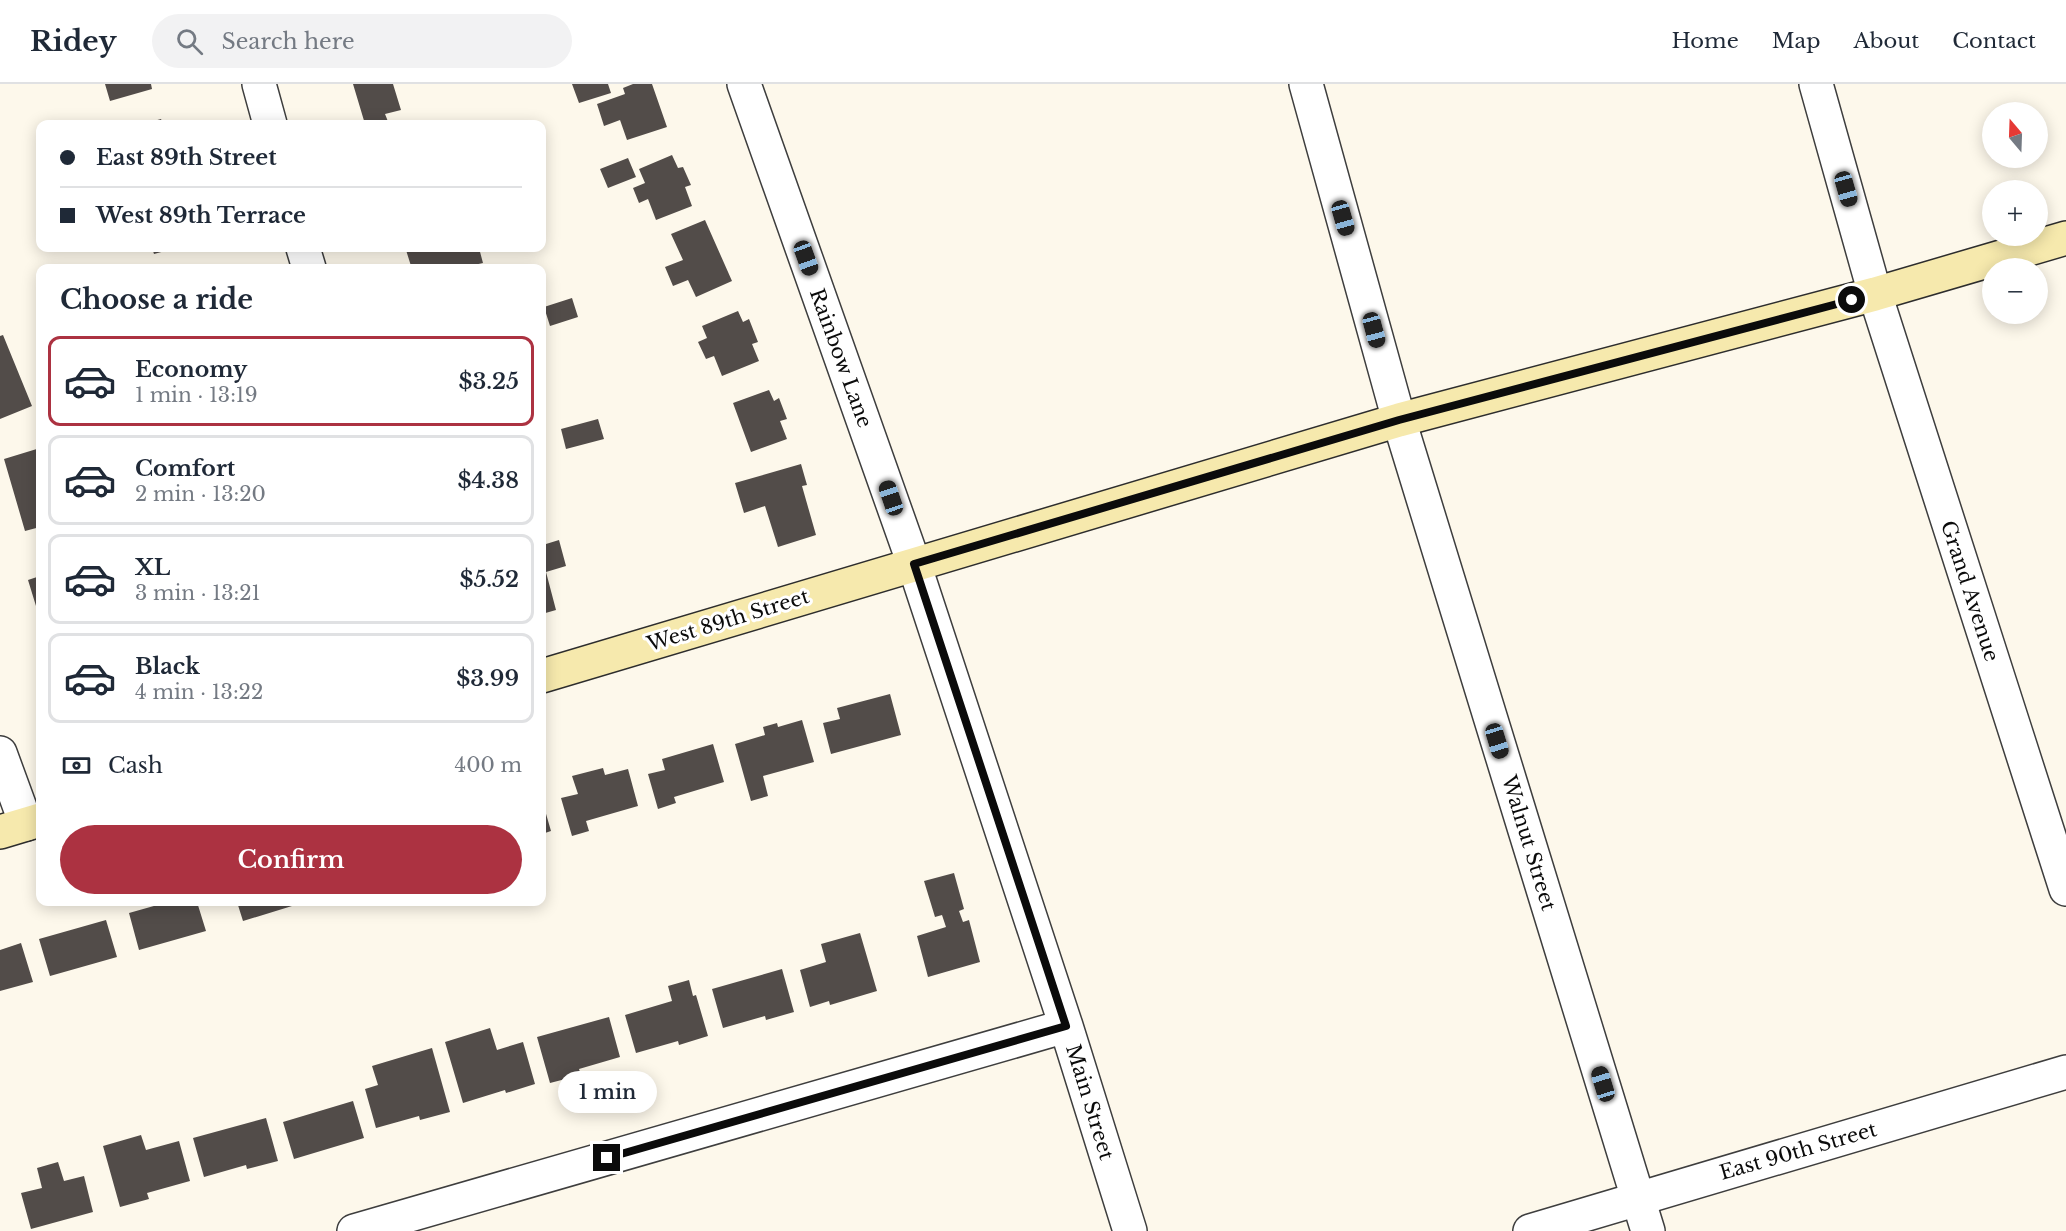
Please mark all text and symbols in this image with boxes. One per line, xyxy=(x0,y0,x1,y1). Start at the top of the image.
search box xyxy=(152,14,572,68)
text: Ridey xyxy=(30,24,116,59)
icon: search xyxy=(173,25,206,58)
text: Search here xyxy=(221,28,355,55)
text: Home xyxy=(1672,28,1739,54)
text: Map xyxy=(1772,28,1820,54)
text: About xyxy=(1853,28,1919,54)
text: Contact xyxy=(1952,28,2036,54)
north arrow xyxy=(1982,102,2048,168)
map controls xyxy=(1982,102,2048,324)
text: East 89th Street xyxy=(96,144,277,171)
car xyxy=(1832,169,1860,209)
button: + xyxy=(1982,180,2048,246)
car xyxy=(1329,198,1357,238)
text: West 89th Terrace xyxy=(96,202,306,229)
car xyxy=(791,238,821,278)
button: − xyxy=(1982,258,2048,324)
text: Choose a ride xyxy=(60,283,253,316)
street label: Rainbow Lane xyxy=(805,285,877,431)
route start xyxy=(1838,286,1865,313)
car xyxy=(1361,310,1387,350)
icon: car xyxy=(63,354,117,408)
text: Economy xyxy=(135,356,247,383)
text: $3.25 xyxy=(458,368,519,395)
text: 1 min · 13:19 xyxy=(135,383,258,407)
icon: car xyxy=(63,453,117,507)
text: Comfort xyxy=(135,455,235,482)
text: $4.38 xyxy=(458,467,519,494)
car xyxy=(877,478,905,518)
text: 2 min · 13:20 xyxy=(135,482,266,506)
street label: Grand Avenue xyxy=(1936,518,2004,664)
icon: car xyxy=(63,552,117,606)
text: XL xyxy=(135,554,170,581)
text: $5.52 xyxy=(459,566,519,593)
text: 3 min · 13:21 xyxy=(135,581,260,605)
street label: West 89th Street xyxy=(643,584,812,656)
icon: car xyxy=(63,651,117,705)
text: Black xyxy=(135,653,200,680)
text: $3.99 xyxy=(456,665,519,692)
text: 4 min · 13:22 xyxy=(135,680,263,704)
car xyxy=(1483,721,1511,761)
icon: cash xyxy=(60,749,93,782)
text: Cash xyxy=(108,752,163,779)
text: 400 m xyxy=(455,753,522,777)
street label: Walnut Street xyxy=(1497,772,1561,914)
button: Confirm xyxy=(60,825,522,894)
street label: Main Street xyxy=(1061,1041,1119,1163)
car xyxy=(1589,1064,1617,1104)
callout: 1 min xyxy=(558,1071,656,1113)
text: 1 min xyxy=(579,1080,636,1104)
street label: East 90th Street xyxy=(1717,1117,1880,1185)
route end xyxy=(593,1144,620,1171)

